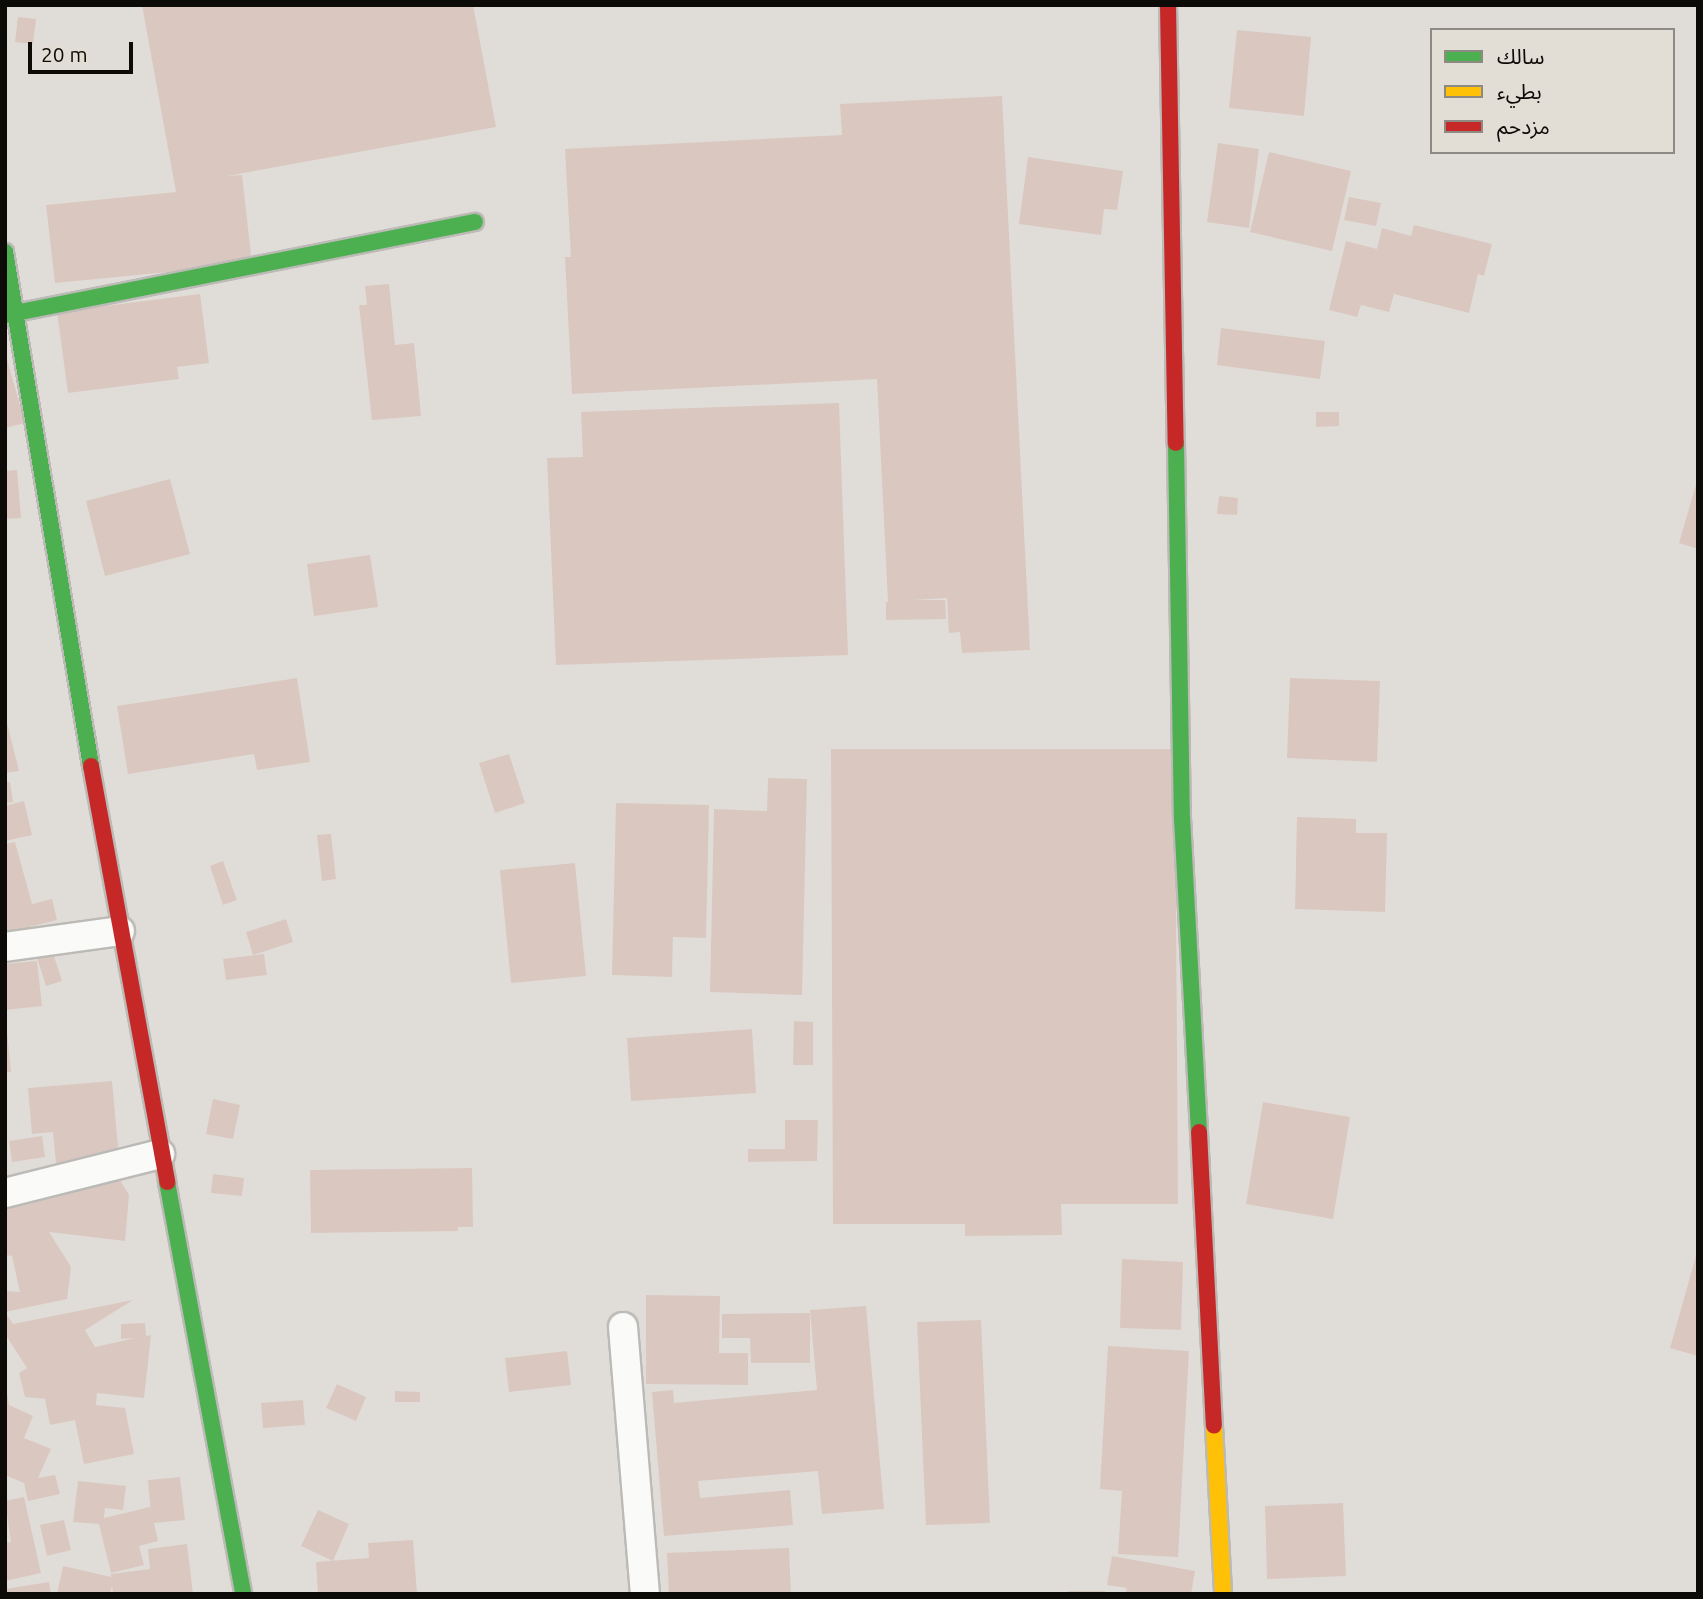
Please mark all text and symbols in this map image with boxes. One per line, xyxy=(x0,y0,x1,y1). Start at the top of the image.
scale bar xyxy=(32,28,136,72)
legend xyxy=(1430,28,1675,154)
text: 20 m xyxy=(41,42,88,66)
text: سالك xyxy=(1497,44,1544,68)
text: بطيء xyxy=(1497,79,1542,103)
text: مزدحم xyxy=(1497,114,1550,138)

